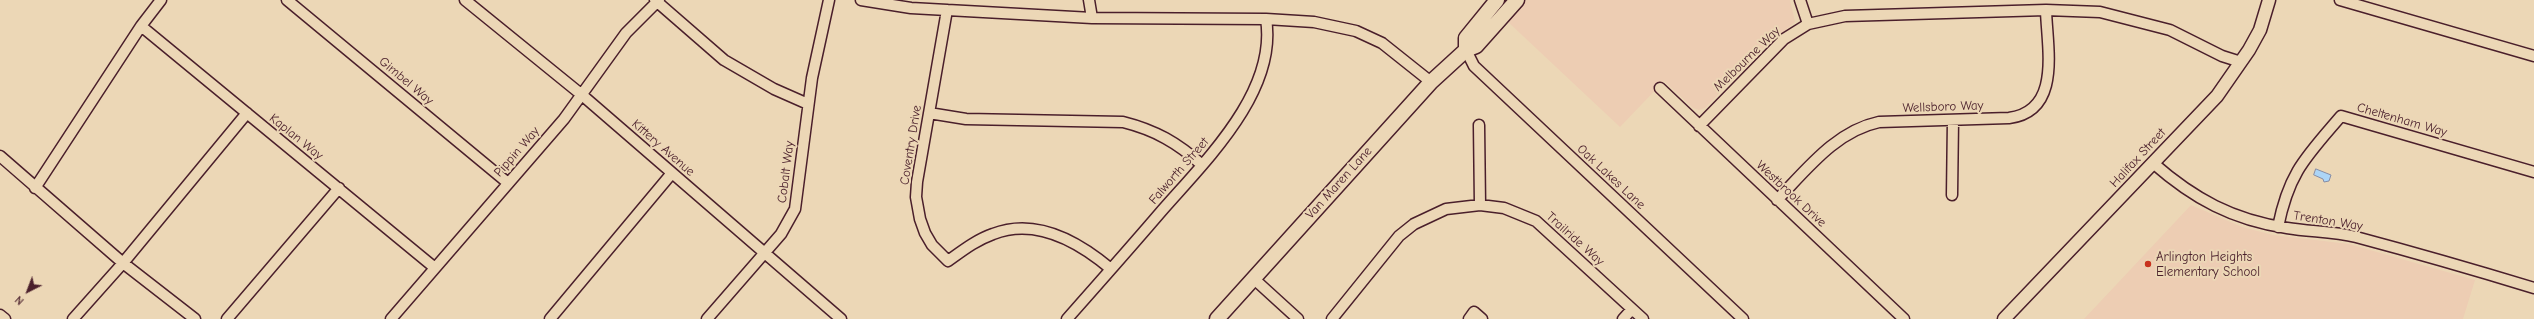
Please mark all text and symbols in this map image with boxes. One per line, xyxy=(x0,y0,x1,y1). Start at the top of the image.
street label: Melbourne Way xyxy=(1710,23,1784,95)
street label: Gimbel Way xyxy=(375,54,437,108)
street label: Wellsboro Way xyxy=(1902,98,1984,116)
street label: Cheltenham Way xyxy=(2355,100,2449,140)
street label: Coventry Drive xyxy=(897,104,925,186)
street label: Kaplan Way xyxy=(266,111,326,163)
street label: Kittery Avenue xyxy=(628,116,698,180)
street label: Pippin Way xyxy=(491,124,543,180)
street label: Halifax Street xyxy=(2107,125,2169,191)
street label: Falworth Street xyxy=(1146,134,1212,208)
street label: Cobalt Way xyxy=(774,140,798,204)
street label: Oak Lakes Lane xyxy=(1574,141,1648,213)
street label: Van Maren Lane xyxy=(1303,144,1375,222)
street label: Westbrook Drive xyxy=(1753,158,1829,230)
street label: Trenton Way xyxy=(2292,208,2364,234)
street label: Trailride Way xyxy=(1543,209,1607,269)
place label: Arlington Heights Elementary School xyxy=(2156,249,2260,280)
marker: Arlington Heights Elementary School xyxy=(2143,259,2153,269)
north arrow xyxy=(8,271,48,311)
text: N xyxy=(13,293,27,308)

